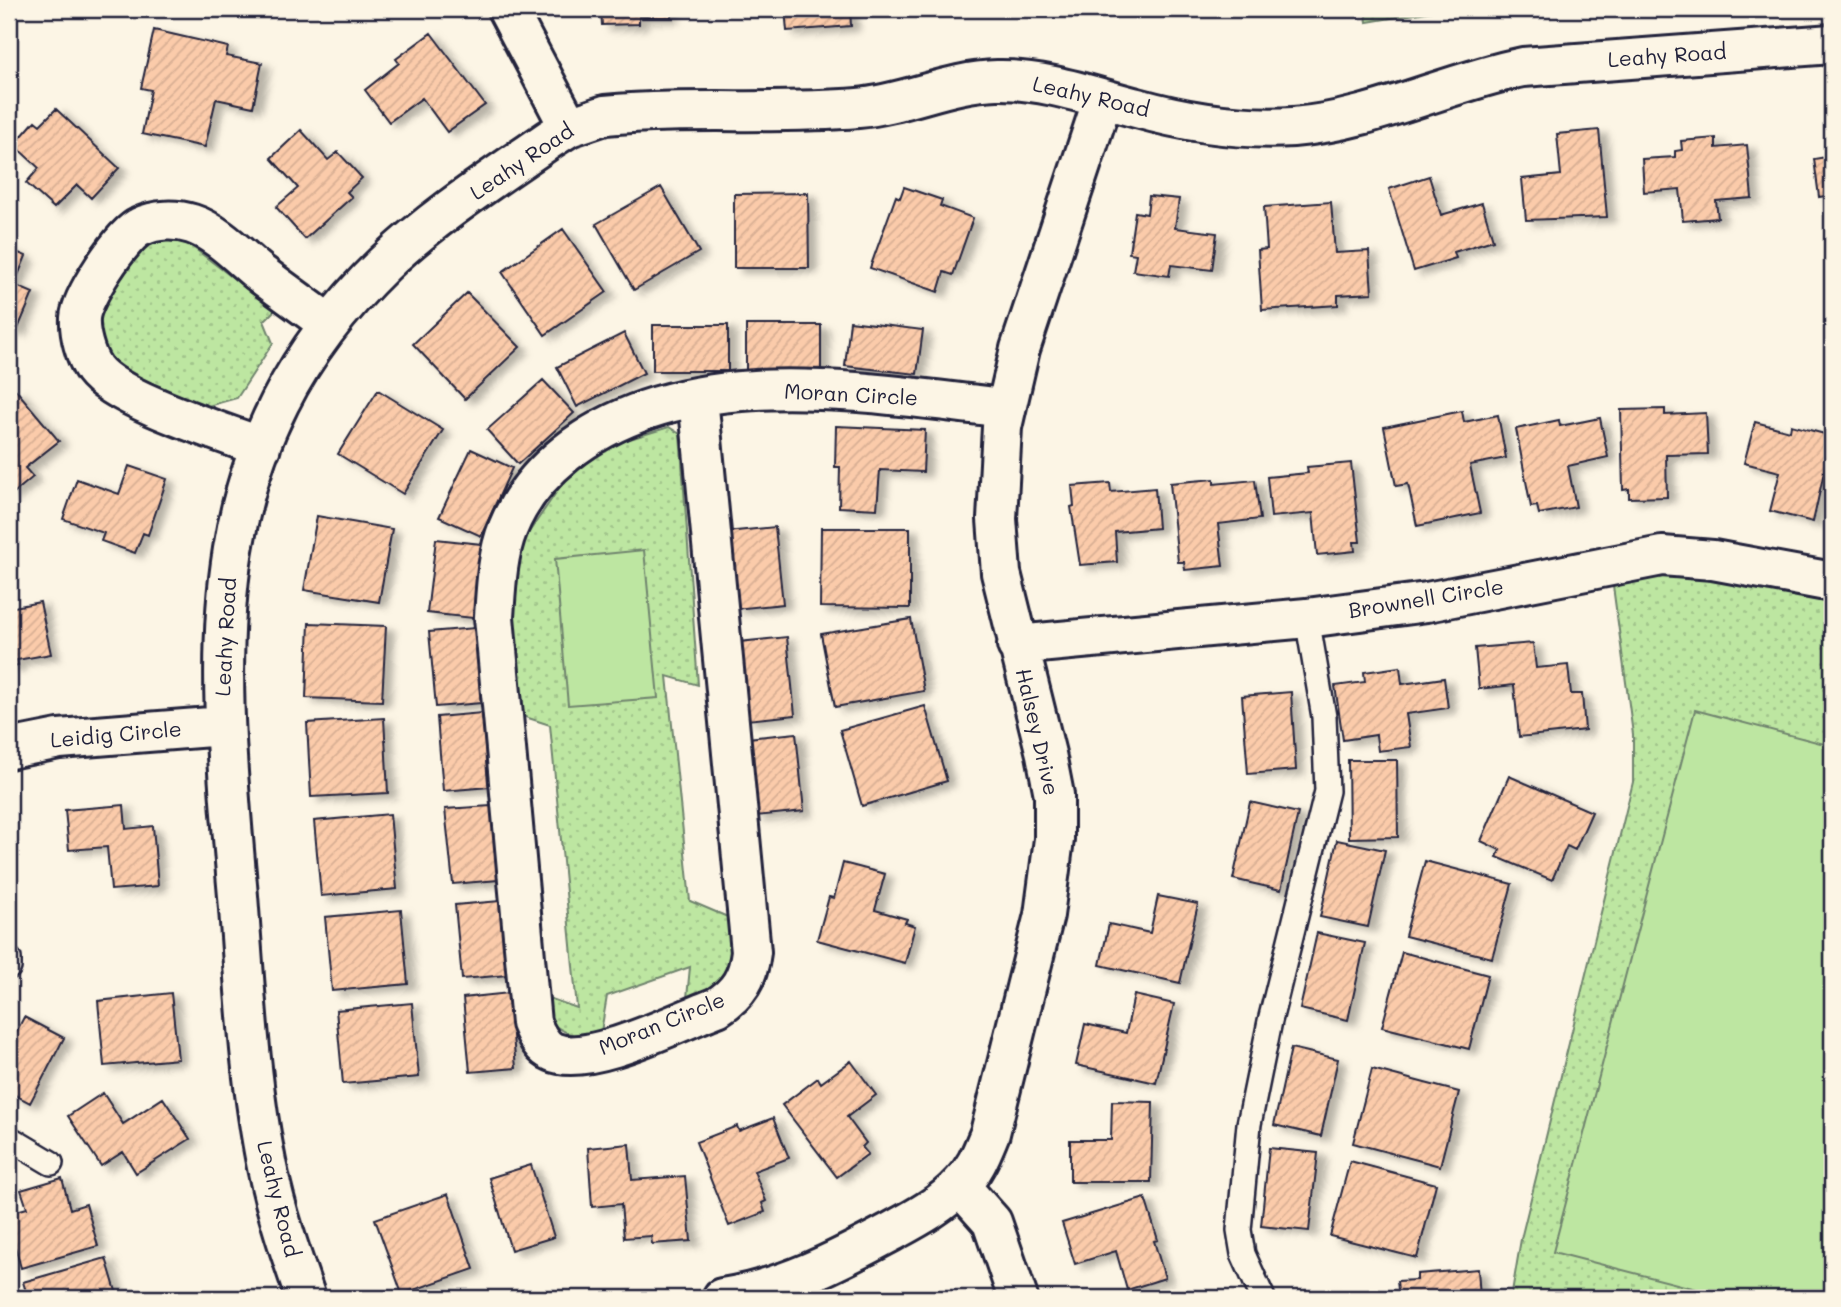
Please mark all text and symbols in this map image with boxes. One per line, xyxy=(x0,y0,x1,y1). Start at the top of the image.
street label: Leahy Road xyxy=(1607,37,1727,72)
street label: Leahy Road xyxy=(1030,69,1152,122)
street label: Leahy Road xyxy=(464,116,578,205)
street label: Moran Circle xyxy=(784,377,919,410)
street label: Brownell Circle xyxy=(1346,572,1505,623)
street label: Leahy Road xyxy=(208,577,241,697)
street label: Halsey Drive xyxy=(1011,665,1066,798)
street label: Leidig Circle xyxy=(49,714,183,753)
street label: Moran Circle xyxy=(594,985,729,1060)
street label: Leahy Road xyxy=(252,1138,307,1260)

